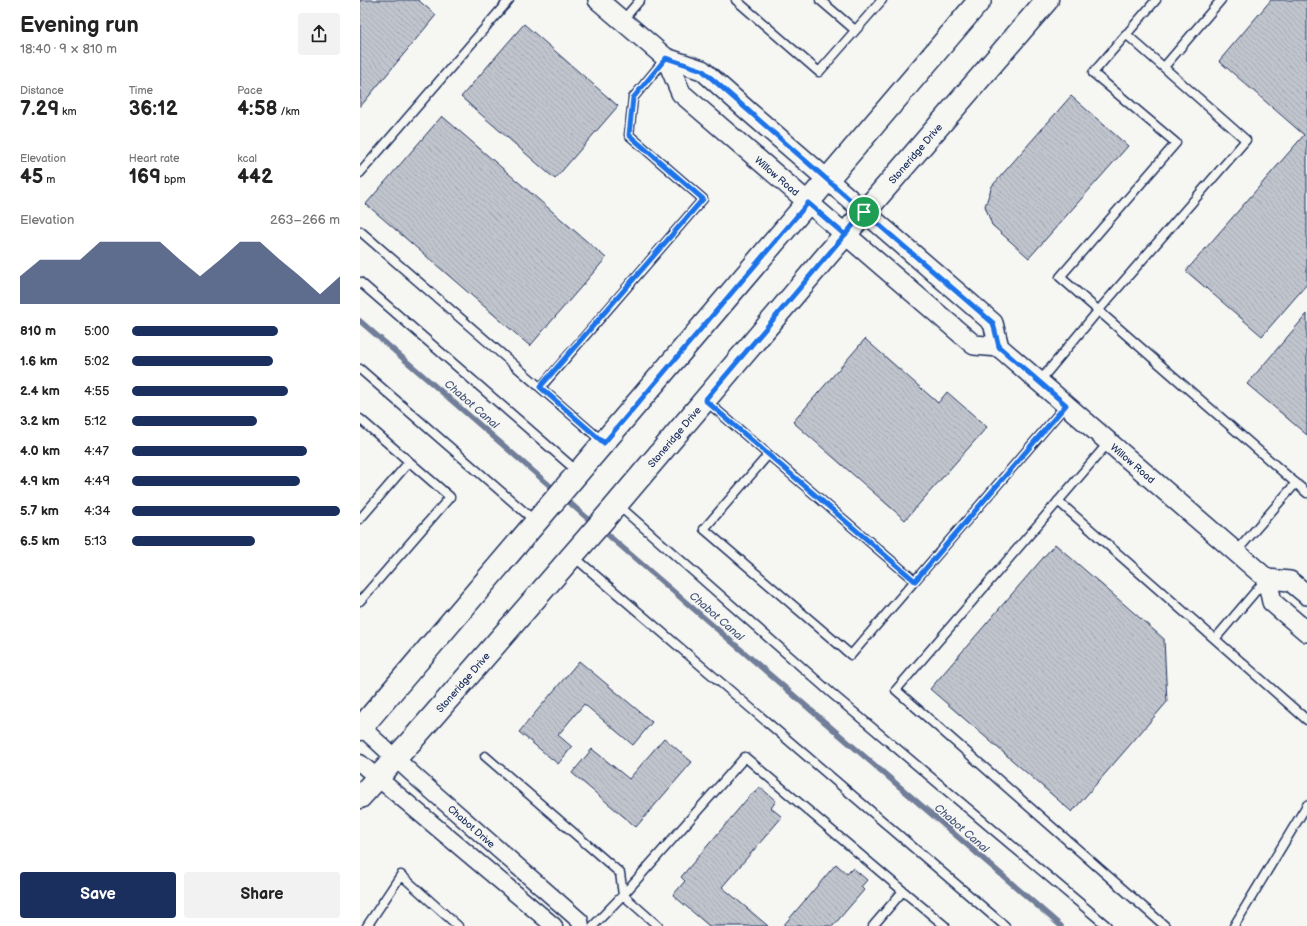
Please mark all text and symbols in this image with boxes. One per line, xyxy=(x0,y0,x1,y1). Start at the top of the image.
text: Evening run xyxy=(20,12,139,39)
button: share xyxy=(298,13,340,55)
text: 18:40 · 9 × 810 m xyxy=(20,41,117,57)
text: Distance xyxy=(20,84,64,97)
text: Time xyxy=(129,84,153,97)
text: Pace xyxy=(237,84,262,97)
text: 7.29 xyxy=(20,97,59,121)
text: 36:12 xyxy=(129,97,178,121)
text: 4:58 xyxy=(237,97,277,121)
text: km xyxy=(59,105,77,118)
text: /km xyxy=(277,105,300,118)
street label: Stoneridge Drive xyxy=(886,121,945,187)
text: Elevation xyxy=(20,152,66,165)
text: Heart rate xyxy=(129,152,179,165)
text: kcal xyxy=(237,152,257,165)
street label: Willow Road xyxy=(752,154,801,199)
text: 45 xyxy=(20,165,43,189)
text: 169 xyxy=(129,165,161,189)
text: 442 xyxy=(237,165,273,189)
text: m xyxy=(43,173,55,186)
text: bpm xyxy=(161,173,186,186)
pin xyxy=(847,195,881,229)
icon: arrive xyxy=(853,201,875,223)
text: Elevation xyxy=(20,212,74,228)
text: 263–266 m xyxy=(270,212,340,228)
text: 810 m xyxy=(20,323,56,339)
text: 5:00 xyxy=(84,323,109,339)
text: 1.6 km xyxy=(20,353,58,369)
text: 5:02 xyxy=(84,353,109,369)
water label: Chabot Canal xyxy=(442,377,502,432)
text: 2.4 km xyxy=(20,383,60,399)
text: 4:55 xyxy=(84,383,109,399)
street label: Stoneridge Drive xyxy=(646,404,704,470)
text: 3.2 km xyxy=(20,413,60,429)
text: 5:12 xyxy=(84,413,107,429)
street label: Willow Road xyxy=(1108,441,1157,486)
text: 4.0 km xyxy=(20,443,60,459)
text: 4:47 xyxy=(84,443,109,459)
text: 4.9 km xyxy=(20,473,60,489)
text: 4:49 xyxy=(84,473,110,489)
text: 5.7 km xyxy=(20,503,59,519)
text: 4:34 xyxy=(84,503,110,519)
text: 6.5 km xyxy=(20,533,60,549)
text: 5:13 xyxy=(84,533,107,549)
water label: Chabot Canal xyxy=(687,589,747,644)
street label: Stoneridge Drive xyxy=(434,650,493,715)
water label: Chabot Canal xyxy=(932,801,992,856)
street label: Chabot Drive xyxy=(445,803,497,851)
button: Save xyxy=(20,872,176,918)
button: Share xyxy=(184,872,340,918)

